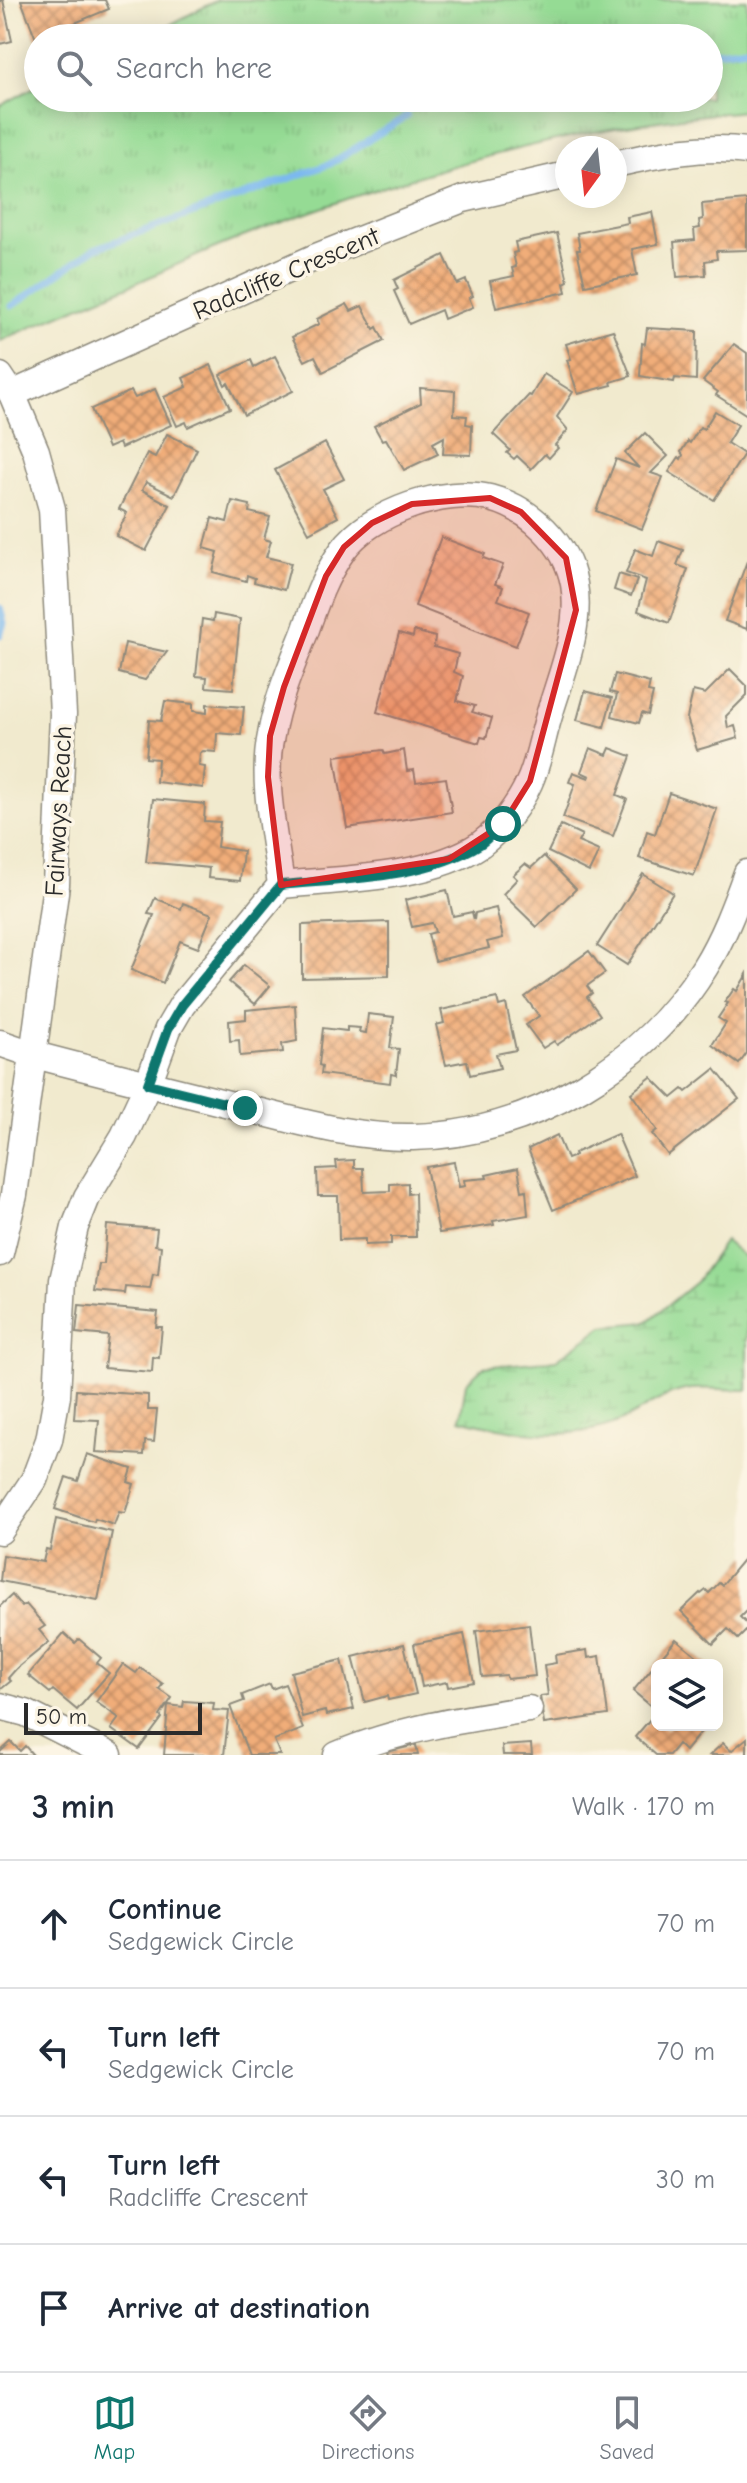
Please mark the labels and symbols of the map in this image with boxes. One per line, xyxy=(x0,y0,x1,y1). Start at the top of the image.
north arrow xyxy=(555,136,627,208)
street label: Radcliffe Crescent xyxy=(189,221,385,327)
street label: Fairways Reach xyxy=(40,725,78,897)
route start xyxy=(485,806,521,842)
route end xyxy=(227,1090,263,1126)
scale bar xyxy=(24,1699,202,1735)

